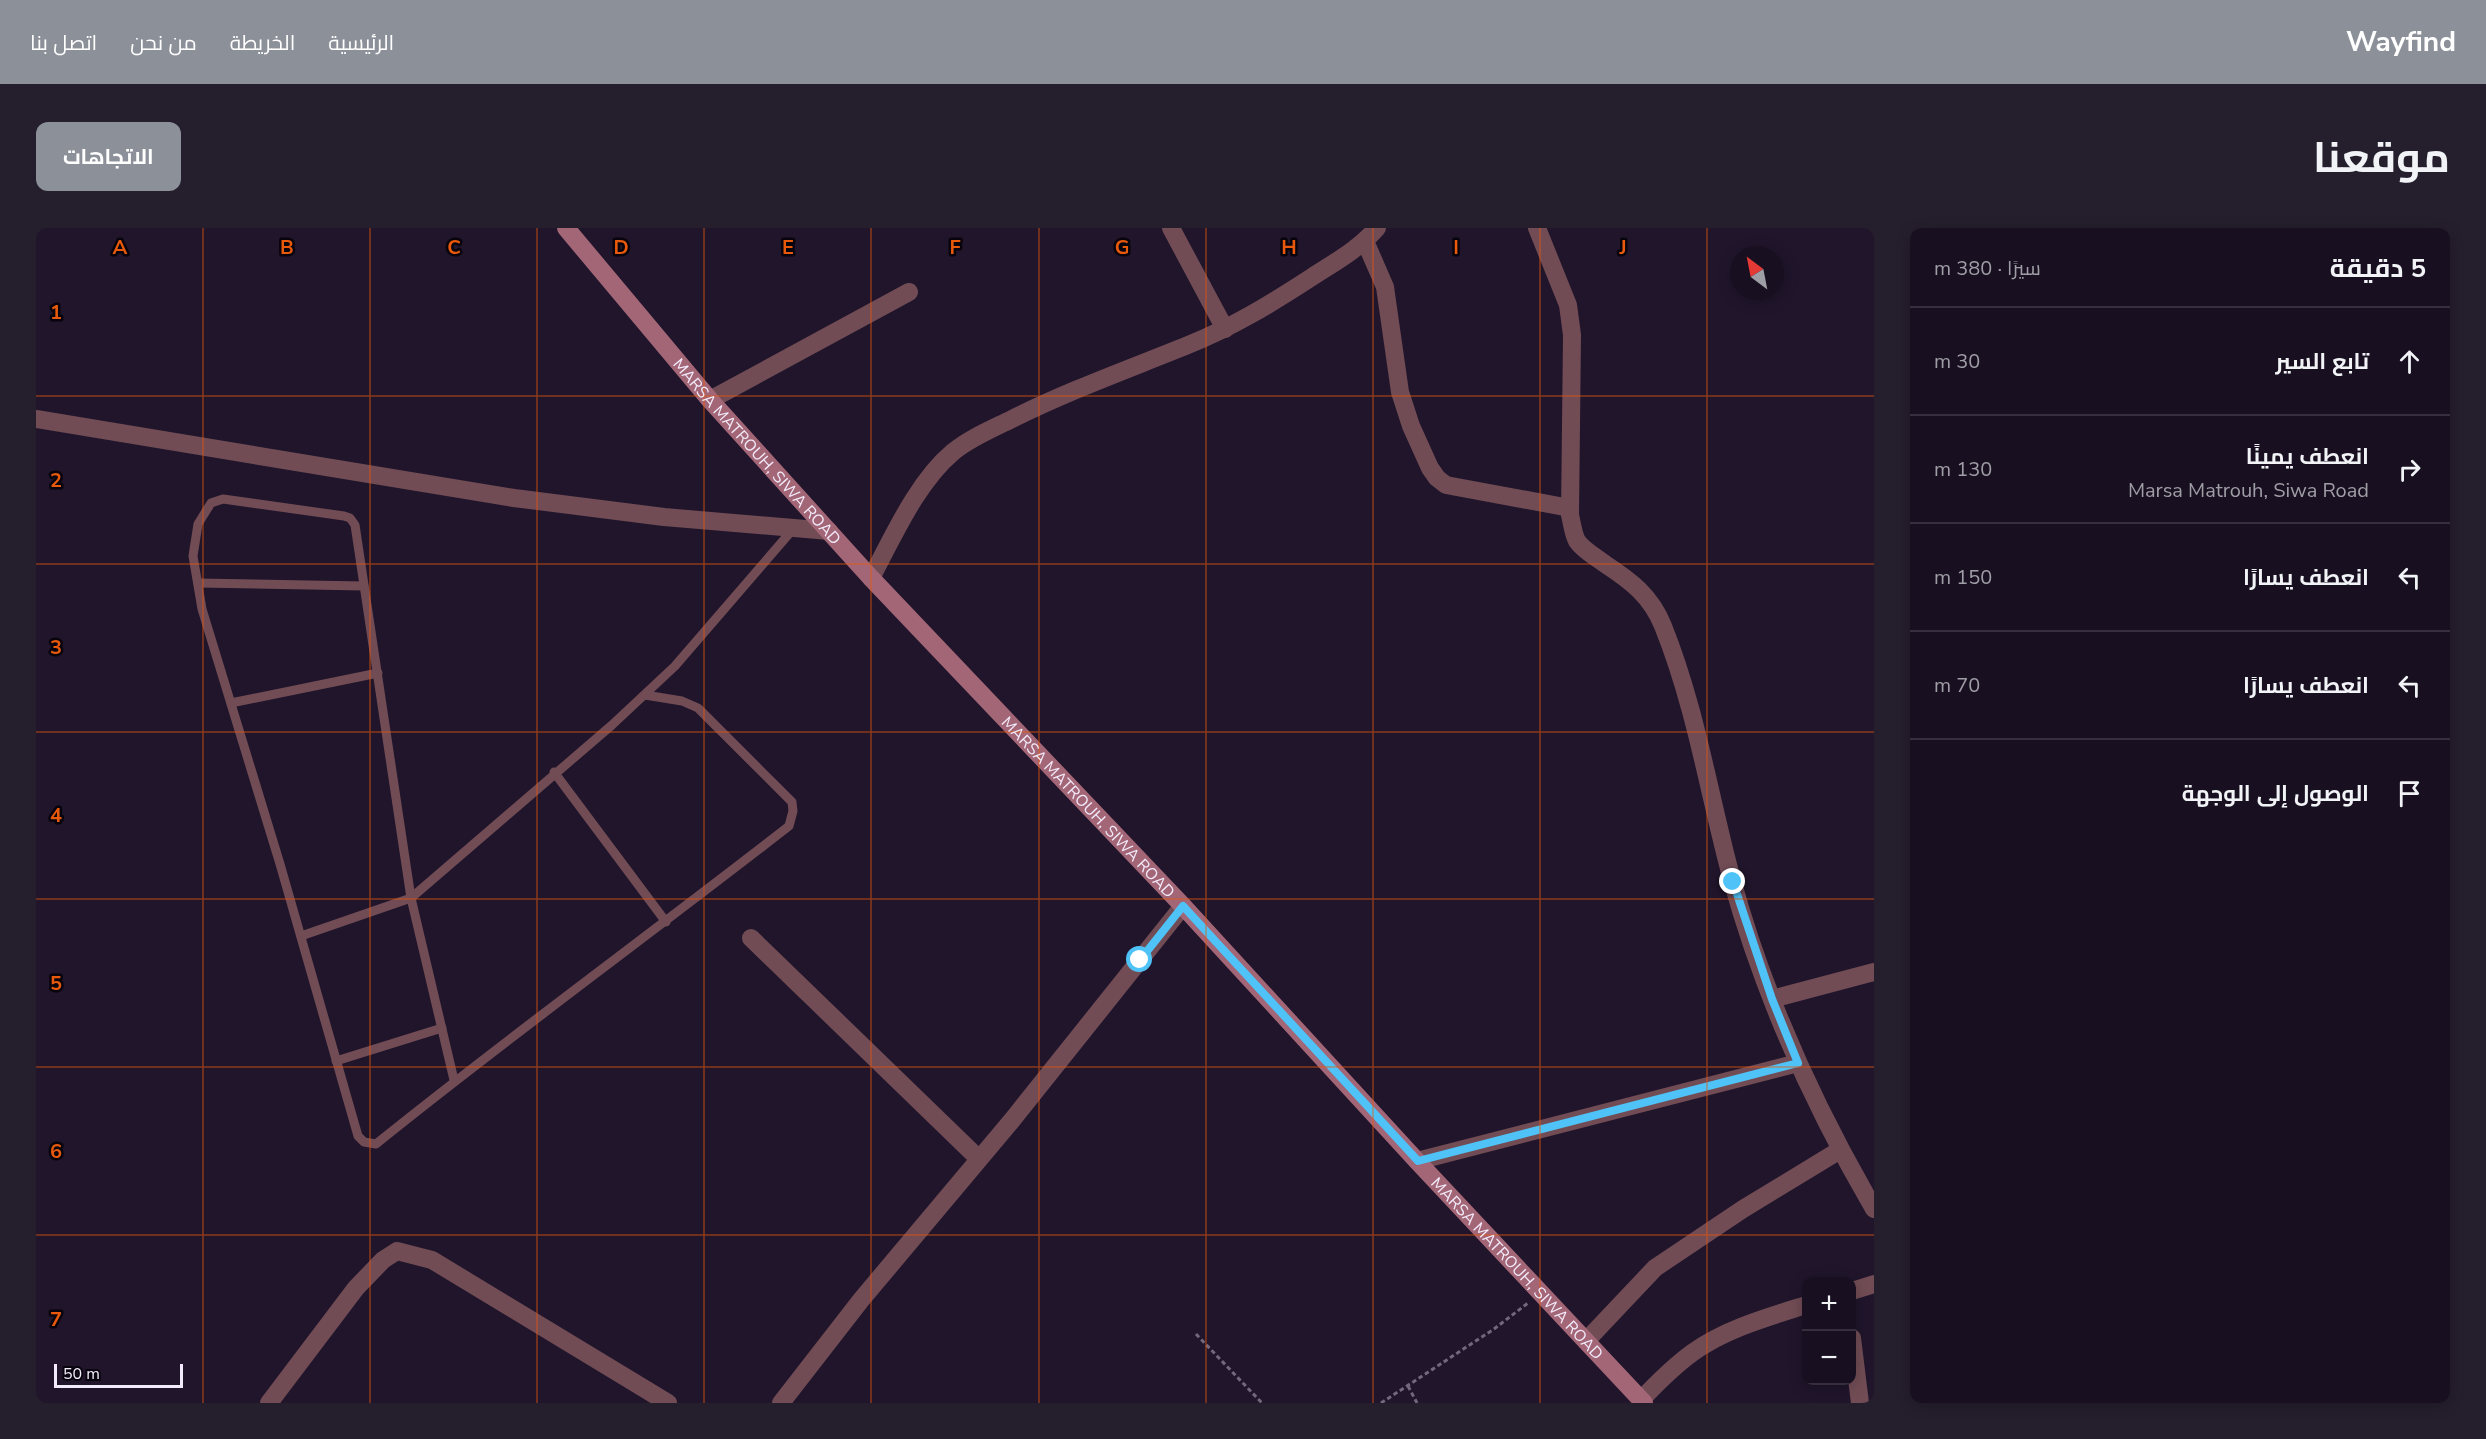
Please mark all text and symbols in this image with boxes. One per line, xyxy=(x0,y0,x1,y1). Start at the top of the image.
text: Wayfind xyxy=(2346,23,2456,61)
text: اتصل بنا xyxy=(30,29,97,57)
text: من نحن xyxy=(130,29,197,57)
text: الخريطة xyxy=(230,29,295,57)
text: الرئيسية xyxy=(328,29,394,57)
button: الاتجاهات xyxy=(36,122,181,191)
text: موقعنا xyxy=(2313,130,2450,187)
text: A xyxy=(113,234,128,261)
text: B xyxy=(280,234,294,261)
text: C xyxy=(447,234,461,261)
text: D xyxy=(613,234,629,261)
text: E xyxy=(782,234,794,261)
text: F xyxy=(949,234,961,261)
text: G xyxy=(1115,234,1129,261)
text: H xyxy=(1281,234,1297,261)
text: I xyxy=(1453,234,1459,261)
text: J xyxy=(1618,234,1627,261)
north arrow xyxy=(1730,246,1784,300)
text: 5 دقيقة xyxy=(2330,251,2426,286)
text: سيرًا · 380 m xyxy=(1934,255,2041,282)
text: 1 xyxy=(50,299,62,326)
icon: ahead xyxy=(2393,345,2426,378)
text: تابع السير xyxy=(2276,347,2369,377)
text: 30 m xyxy=(1934,348,1980,375)
street label: MARSA MATROUH, SIWA ROAD xyxy=(668,354,846,550)
text: انعطف يمينًا xyxy=(2246,442,2369,472)
icon: right xyxy=(2393,453,2426,486)
text: 130 m xyxy=(1934,456,1992,483)
text: 2 xyxy=(50,467,62,494)
text: Marsa Matrouh, Siwa Road xyxy=(2128,477,2369,504)
icon: left xyxy=(2393,561,2426,594)
text: انعطف يسارًا xyxy=(2243,563,2369,593)
text: 150 m xyxy=(1934,564,1992,591)
text: 3 xyxy=(50,634,62,661)
icon: left xyxy=(2393,669,2426,702)
text: انعطف يسارًا xyxy=(2243,671,2369,701)
text: 70 m xyxy=(1934,672,1980,699)
street label: MARSA MATROUH, SIWA ROAD xyxy=(996,712,1179,903)
icon: arrive xyxy=(2393,777,2426,810)
text: الوصول إلى الوجهة xyxy=(2182,779,2369,809)
text: 4 xyxy=(50,802,62,829)
route end xyxy=(1719,868,1745,894)
route start xyxy=(1126,946,1152,972)
text: 5 xyxy=(50,970,62,997)
text: 6 xyxy=(50,1138,62,1165)
street label: MARSA MATROUH, SIWA ROAD xyxy=(1426,1173,1608,1365)
map controls xyxy=(1802,1277,1856,1385)
button: + xyxy=(1802,1277,1856,1331)
text: 7 xyxy=(50,1306,62,1333)
button: − xyxy=(1802,1331,1856,1385)
scale bar xyxy=(54,1361,183,1388)
text: 50 m xyxy=(63,1363,100,1385)

